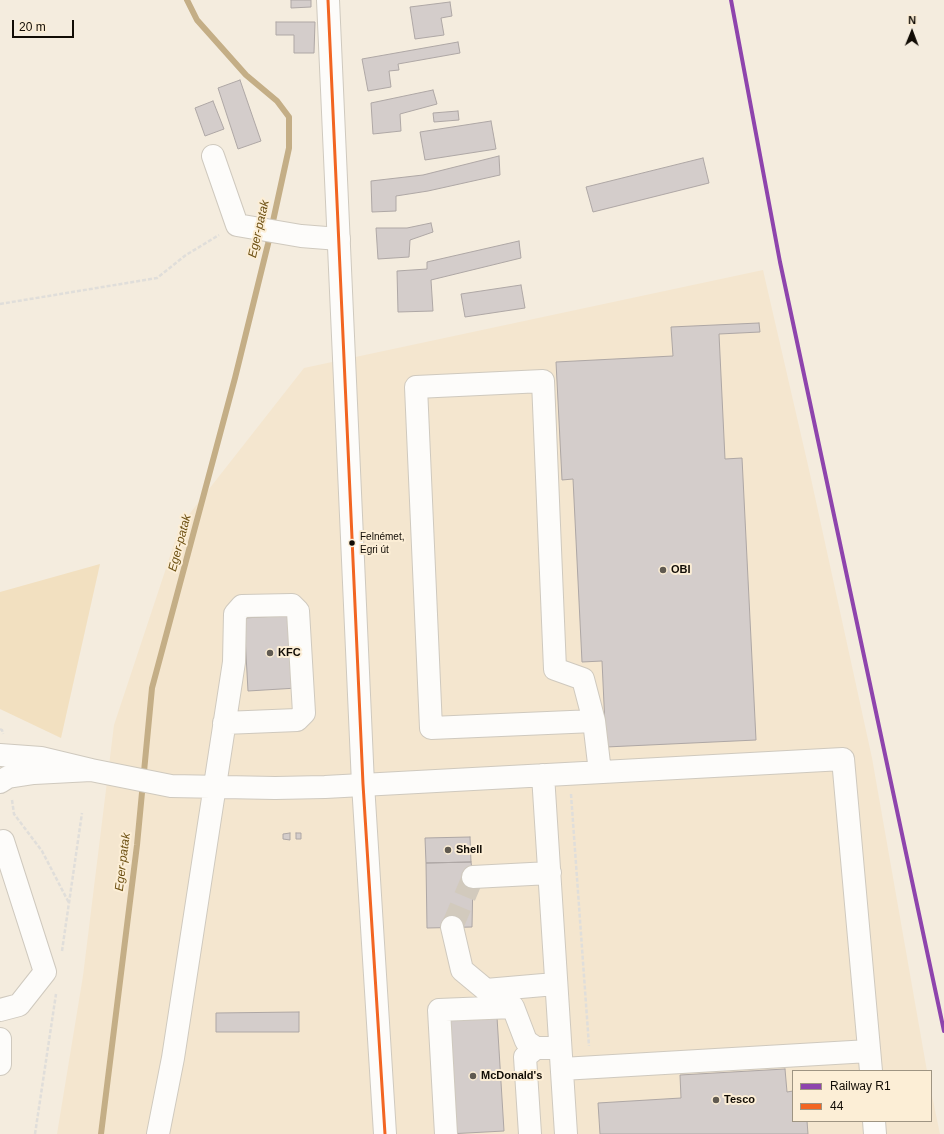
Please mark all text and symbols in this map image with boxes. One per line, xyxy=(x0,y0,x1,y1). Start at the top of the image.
scale bar xyxy=(14,12,76,38)
north arrow xyxy=(892,12,932,52)
text: N xyxy=(908,14,916,26)
text: 20 m xyxy=(19,20,46,34)
water label: Eger-patak xyxy=(245,199,273,259)
water label: Eger-patak xyxy=(165,513,195,573)
place label: Felnémet, Egri út xyxy=(360,531,404,554)
marker: Felnémet, Egri út xyxy=(347,538,357,548)
place label: OBI xyxy=(671,563,691,577)
marker: OBI xyxy=(658,565,668,575)
place label: KFC xyxy=(278,646,301,660)
marker: KFC xyxy=(265,648,275,658)
water label: Eger-patak xyxy=(112,832,134,892)
place label: Shell xyxy=(456,843,482,857)
marker: Shell xyxy=(443,845,453,855)
place label: McDonald's xyxy=(481,1069,542,1083)
legend xyxy=(792,1070,932,1122)
marker: McDonald's xyxy=(468,1071,478,1081)
text: Railway R1 xyxy=(830,1079,891,1093)
place label: Tesco xyxy=(724,1093,755,1107)
marker: Tesco xyxy=(711,1095,721,1105)
text: 44 xyxy=(830,1099,843,1113)

